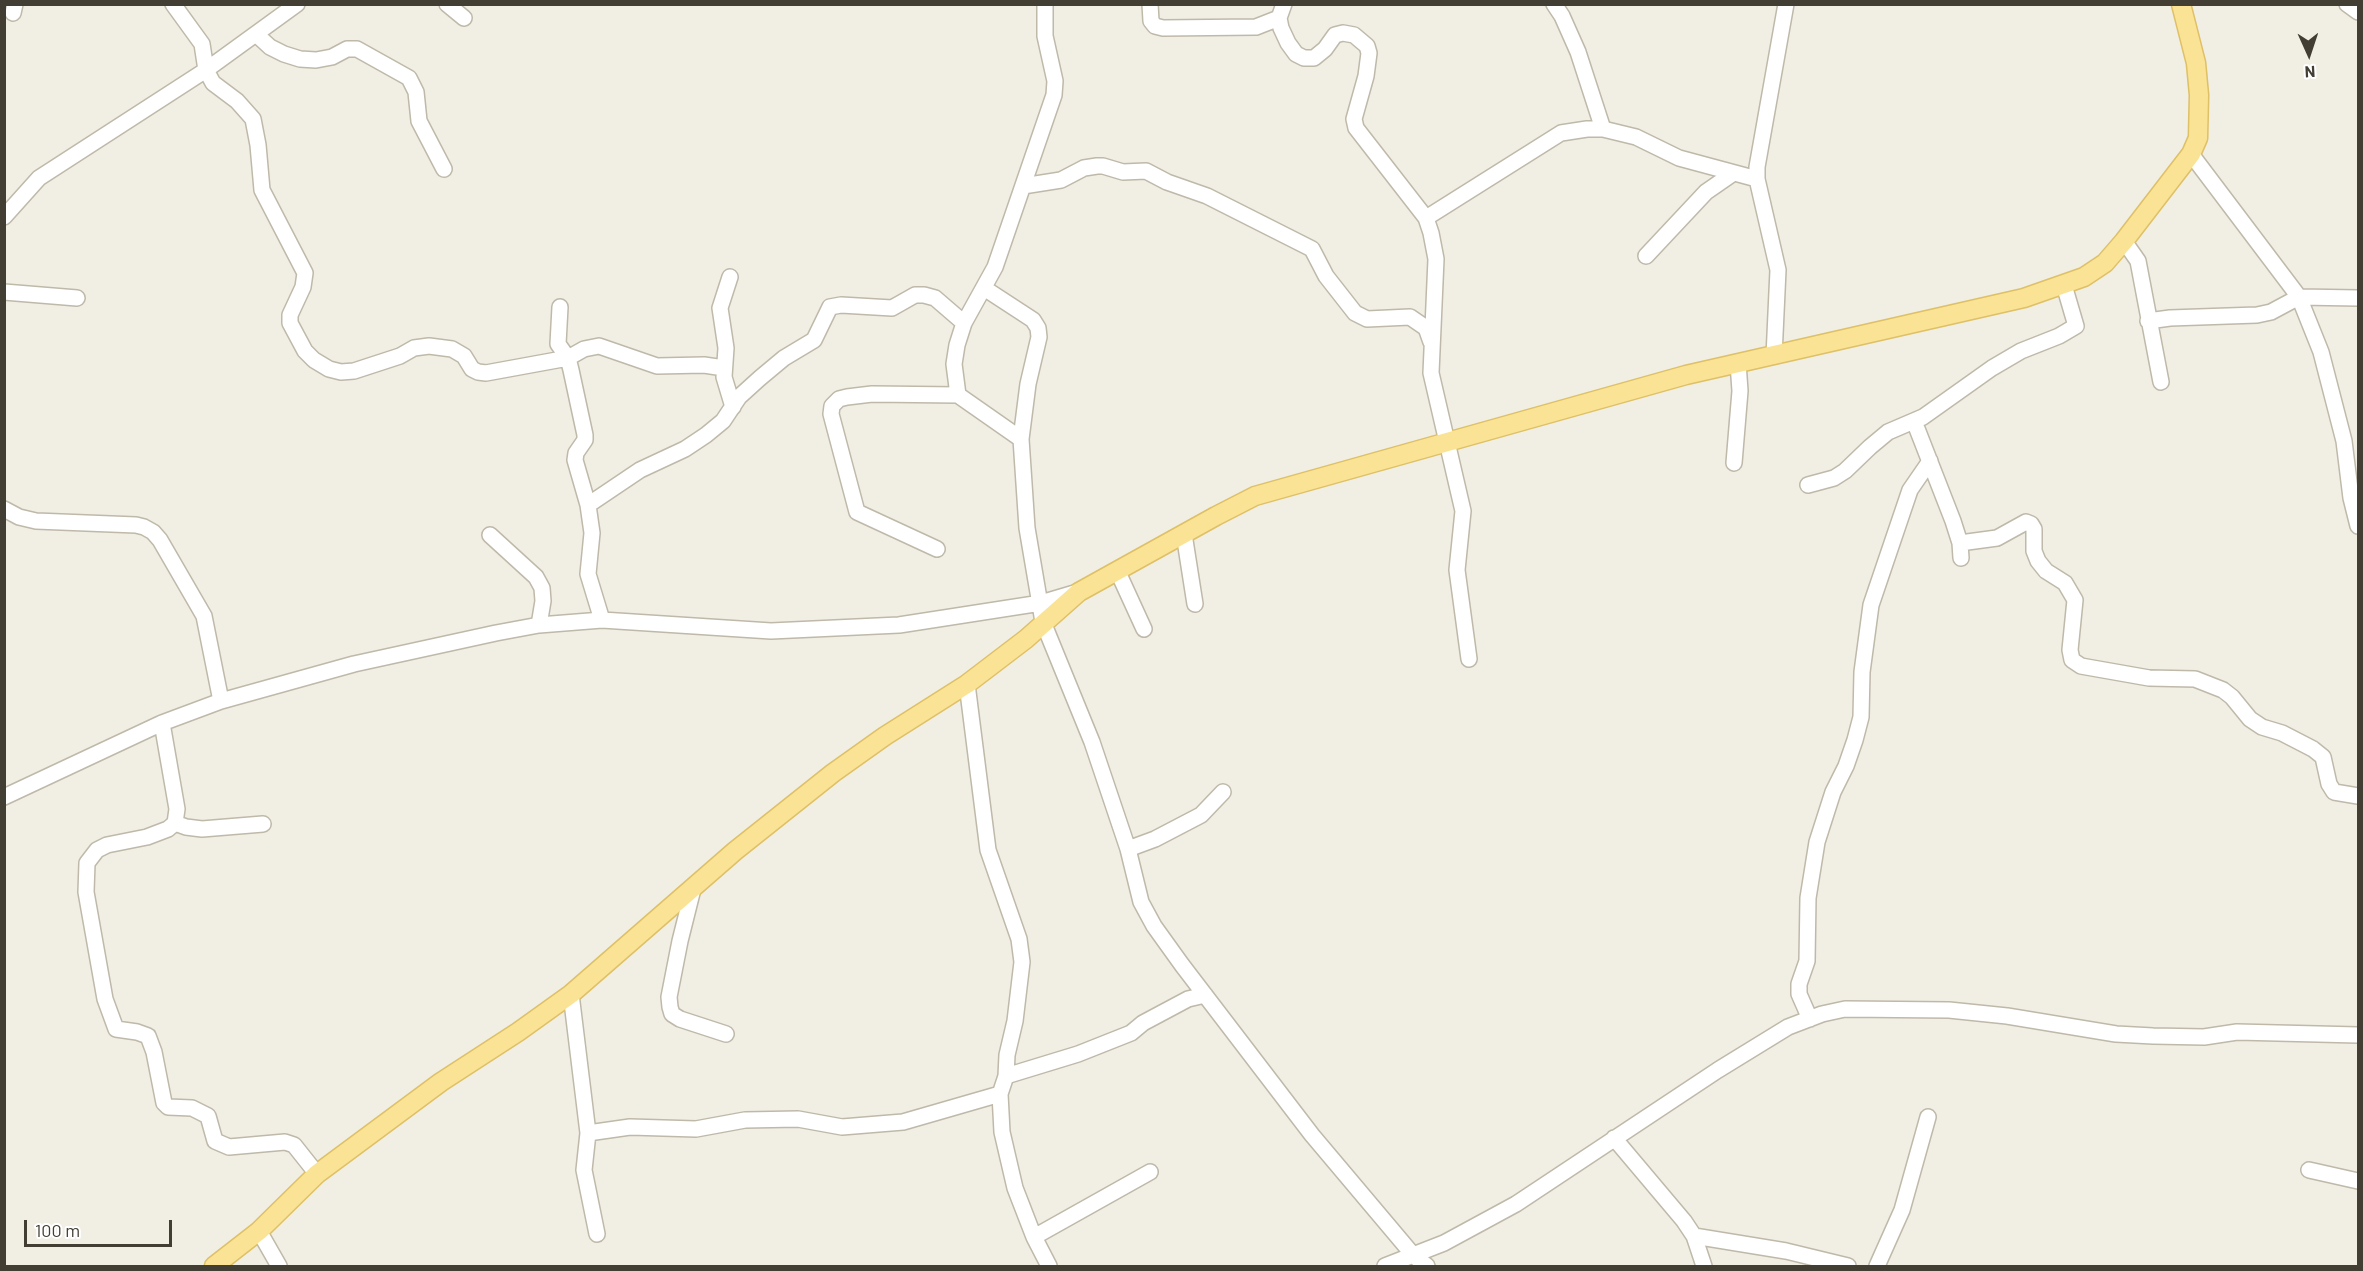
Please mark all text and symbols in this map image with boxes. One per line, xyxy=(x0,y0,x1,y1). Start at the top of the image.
north arrow xyxy=(2279,24,2339,84)
text: N xyxy=(2304,63,2316,82)
scale bar xyxy=(27,1208,176,1246)
text: 100 m xyxy=(35,1219,80,1241)

